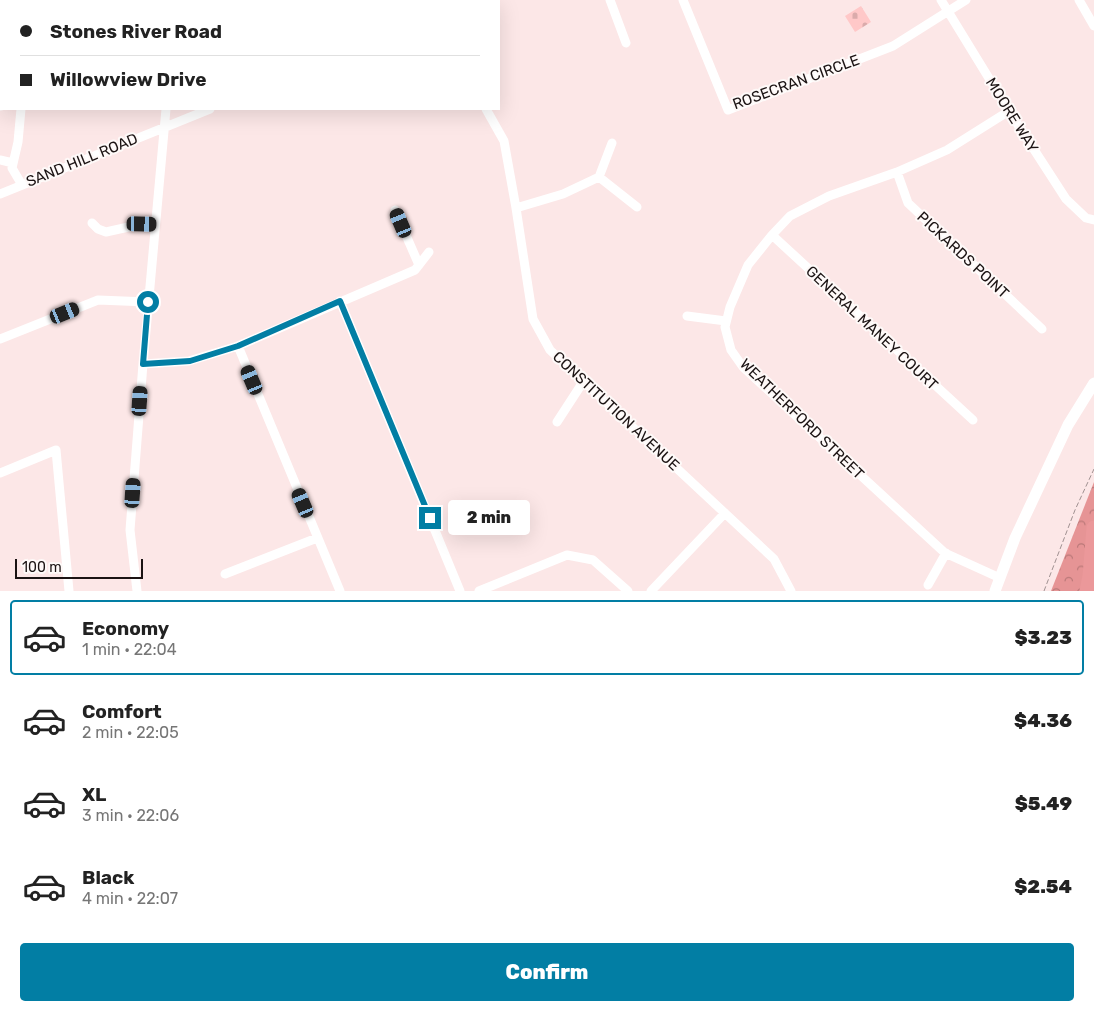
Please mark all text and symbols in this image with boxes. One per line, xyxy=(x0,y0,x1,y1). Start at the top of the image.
text: Stones River Road xyxy=(50,20,222,43)
street label: ROSECRAN CIRCLE xyxy=(730,51,862,113)
text: Willowview Drive xyxy=(50,68,206,91)
street label: MOORE WAY xyxy=(982,74,1042,156)
street label: SAND HILL ROAD xyxy=(24,129,140,191)
car xyxy=(388,206,413,240)
street label: PICKARDS POINT xyxy=(913,208,1013,302)
car xyxy=(126,216,157,232)
street label: GENERAL MANEY COURT xyxy=(802,262,942,394)
route start xyxy=(137,291,159,313)
car xyxy=(48,300,81,326)
street label: CONSTITUTION AVENUE xyxy=(549,348,683,474)
street label: WEATHERFORD STREET xyxy=(736,355,868,483)
car xyxy=(239,363,264,397)
car xyxy=(131,386,148,416)
car xyxy=(124,478,141,508)
car xyxy=(290,486,315,520)
callout: 2 min xyxy=(448,500,530,536)
route end xyxy=(419,507,441,529)
text: 2 min xyxy=(467,508,511,527)
scale bar xyxy=(15,556,142,579)
text: 100 m xyxy=(22,559,62,576)
icon: car xyxy=(22,615,67,660)
text: Economy xyxy=(82,617,169,640)
text: $3.23 xyxy=(1014,626,1072,649)
text: 1 min · 22:04 xyxy=(82,640,177,659)
icon: car xyxy=(22,698,67,743)
text: Comfort xyxy=(82,700,162,723)
text: $4.36 xyxy=(1014,709,1072,732)
text: 2 min · 22:05 xyxy=(82,723,179,742)
icon: car xyxy=(22,781,67,826)
text: XL xyxy=(82,783,106,806)
text: $5.49 xyxy=(1015,792,1072,815)
text: 3 min · 22:06 xyxy=(82,806,179,825)
icon: car xyxy=(22,864,67,909)
text: Black xyxy=(82,866,134,889)
text: $2.54 xyxy=(1014,875,1072,898)
text: 4 min · 22:07 xyxy=(82,889,178,908)
button: Confirm xyxy=(20,943,1074,1001)

